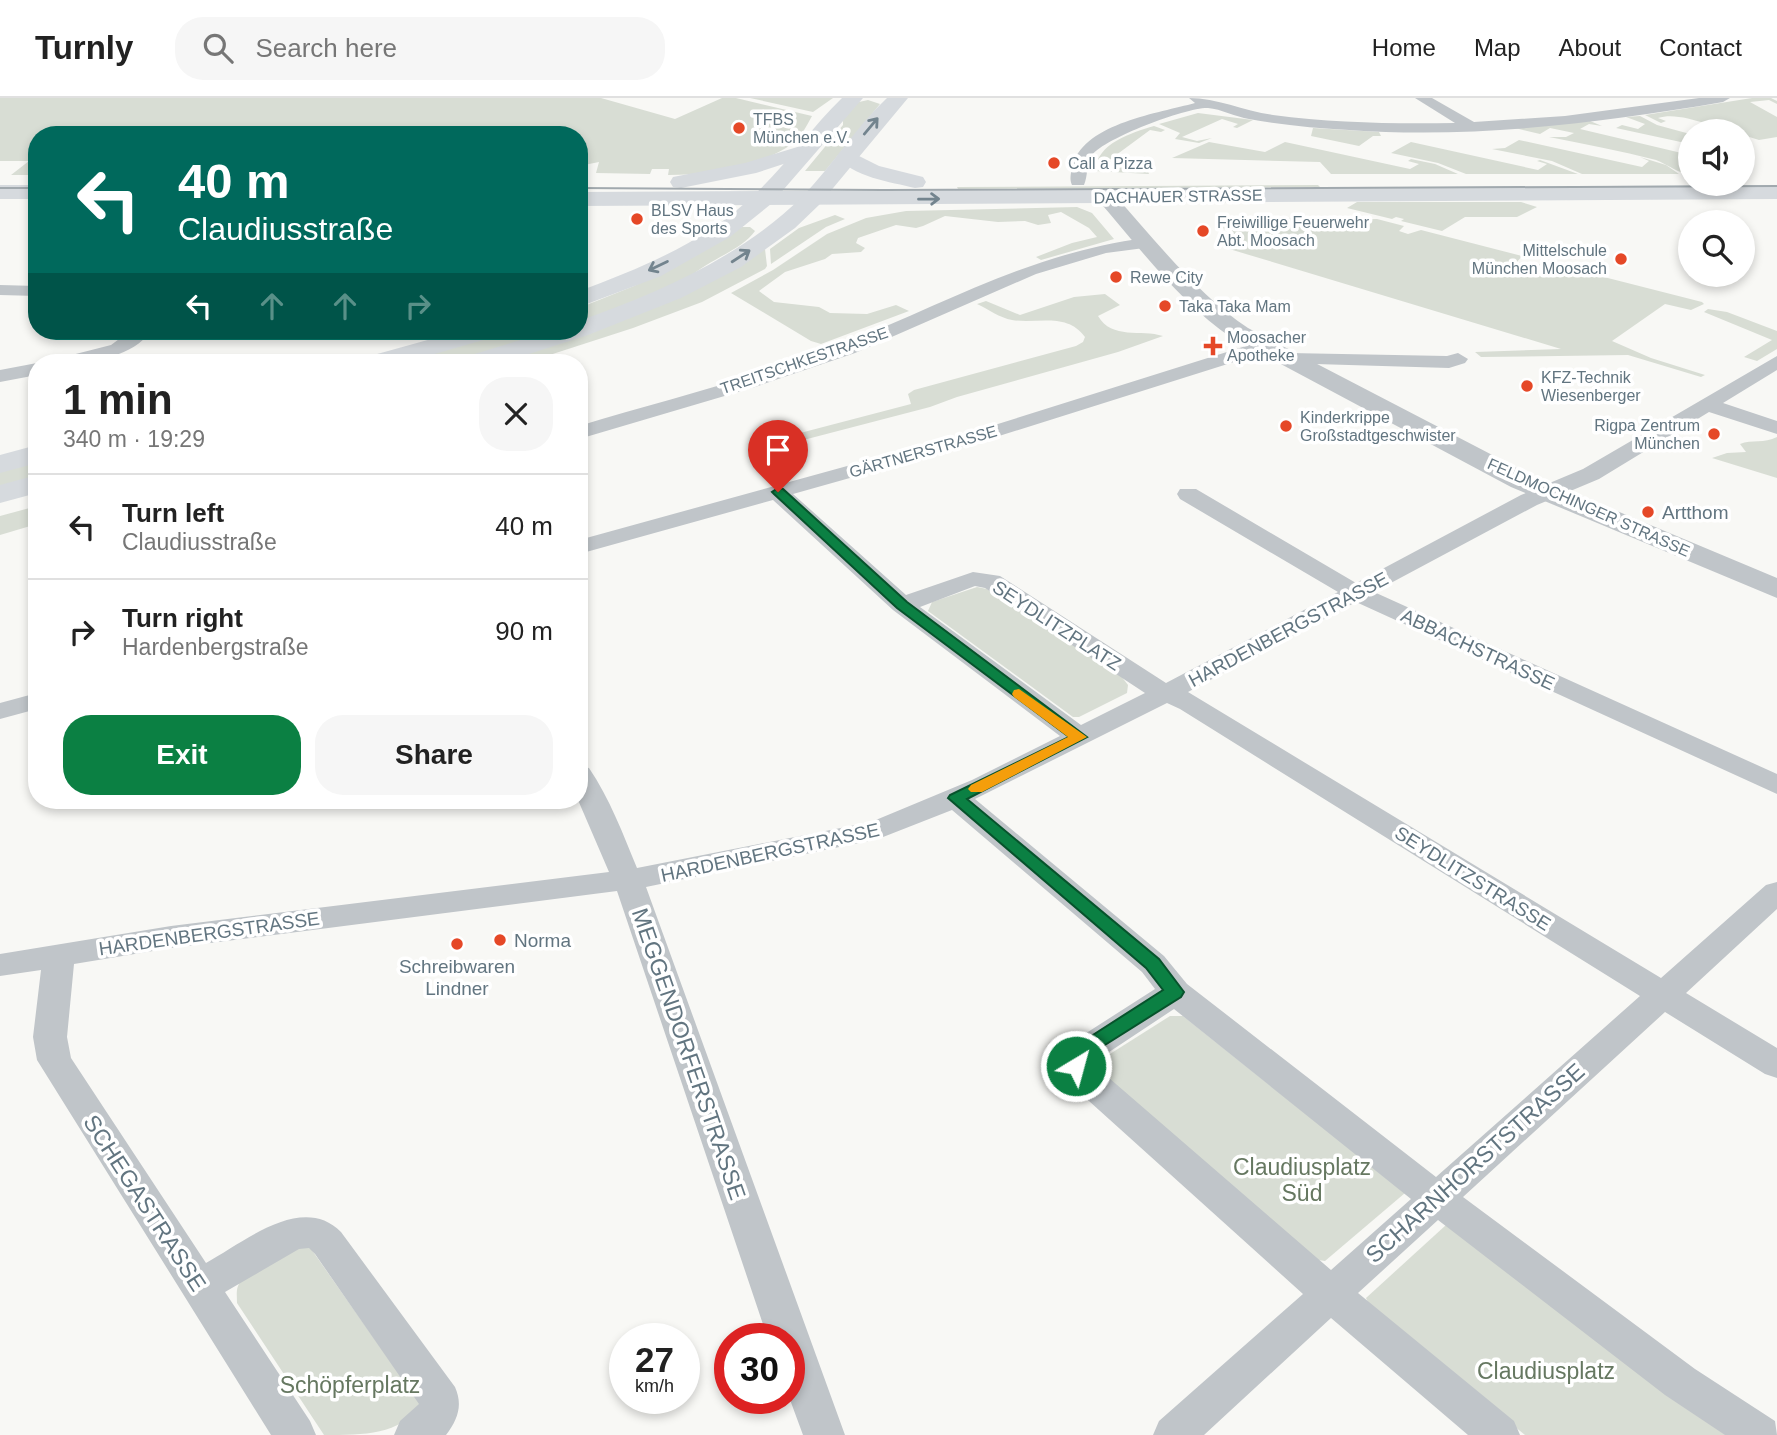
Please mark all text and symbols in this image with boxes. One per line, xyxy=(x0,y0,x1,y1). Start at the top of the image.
search box xyxy=(175,17,665,80)
text: Turnly xyxy=(35,29,133,66)
icon: search xyxy=(199,29,237,67)
text: Search here xyxy=(255,33,397,63)
text: Home xyxy=(1372,34,1436,61)
text: Map xyxy=(1474,34,1521,61)
text: About xyxy=(1559,34,1621,61)
text: Contact xyxy=(1659,34,1742,61)
place label: TFBS München e.V. xyxy=(753,111,850,146)
one-way arrow xyxy=(863,117,879,135)
map controls xyxy=(1678,119,1755,287)
button: sound xyxy=(1678,119,1755,196)
marker: TFBS München e.V. xyxy=(731,120,747,136)
icon: left xyxy=(63,154,154,245)
text: 40 m xyxy=(178,154,290,208)
marker: Call a Pizza xyxy=(1046,155,1062,171)
place label: Call a Pizza xyxy=(1068,155,1153,172)
street label: DACHAUER STRASSE xyxy=(1093,187,1263,206)
one-way arrow xyxy=(917,193,940,206)
place label: BLSV Haus des Sports xyxy=(651,202,734,237)
button: search xyxy=(1678,210,1755,287)
text: Claudiusstraße xyxy=(178,211,393,247)
marker: BLSV Haus des Sports xyxy=(629,211,645,227)
place label: Freiwillige Feuerwehr Abt. Moosach xyxy=(1217,214,1370,249)
marker: Freiwillige Feuerwehr Abt. Moosach xyxy=(1195,223,1211,239)
place label: Mittelschule München Moosach xyxy=(1472,242,1607,277)
one-way arrow xyxy=(730,248,750,262)
marker: Mittelschule München Moosach xyxy=(1613,251,1629,267)
one-way arrow xyxy=(648,261,669,274)
marker: Rewe City xyxy=(1108,269,1124,285)
place label: Rewe City xyxy=(1130,269,1203,286)
icon: left xyxy=(180,287,218,325)
icon: ahead xyxy=(253,287,291,325)
icon: ahead xyxy=(326,287,364,325)
icon: right xyxy=(399,287,437,325)
marker: Taka Taka Mam xyxy=(1157,298,1173,314)
place label: Taka Taka Mam xyxy=(1179,298,1291,315)
street label: TREITSCHKESTRASSE xyxy=(718,324,890,397)
place label: Moosacher Apotheke xyxy=(1227,329,1307,364)
marker: Moosacher Apotheke xyxy=(1205,338,1221,354)
place label: KFZ-Technik Wiesenberger xyxy=(1541,369,1641,404)
text: 1 min xyxy=(63,376,173,423)
button: close xyxy=(479,377,553,451)
marker: KFZ-Technik Wiesenberger xyxy=(1519,378,1535,394)
place label: Kinderkrippe Großstadtgeschwister xyxy=(1300,409,1456,444)
place label: Rigpa Zentrum München xyxy=(1594,417,1700,452)
marker: Kinderkrippe Großstadtgeschwister xyxy=(1278,418,1294,434)
pin xyxy=(748,420,808,492)
street label: GÄRTNERSTRASSE xyxy=(847,422,999,481)
text: 340 m · 19:29 xyxy=(63,426,205,452)
marker: Rigpa Zentrum München xyxy=(1706,426,1722,442)
icon: arrive xyxy=(759,431,797,469)
street label: FELDMOCHINGER STRASSE xyxy=(1485,455,1693,560)
text: Turn left xyxy=(122,498,224,528)
place label: Artthom xyxy=(1662,502,1729,523)
marker: Artthom xyxy=(1640,504,1656,520)
icon: left xyxy=(63,508,101,546)
text: 40 m xyxy=(495,511,553,541)
text: Claudiusstraße xyxy=(122,529,277,555)
street label: HARDENBERGSTRASSE xyxy=(1185,568,1392,691)
street label: SEYDLITZPLATZ xyxy=(989,576,1125,675)
text: Turn right xyxy=(122,603,243,633)
street label: ABBACHSTRASSE xyxy=(1398,605,1558,694)
icon: right xyxy=(63,613,101,651)
text: 90 m xyxy=(495,616,553,646)
text: Hardenbergstraße xyxy=(122,634,309,660)
button: Exit xyxy=(63,715,301,795)
button: Share xyxy=(315,715,553,795)
street label: HARDENBERGSTRASSE xyxy=(659,819,881,886)
street label: SEYDLITZSTRASSE xyxy=(1391,822,1554,935)
street label: MEGGENDORFERSTRASSE xyxy=(627,905,751,1203)
street label: HARDENBERGSTRASSE xyxy=(97,908,321,959)
place label: Norma xyxy=(514,930,571,951)
marker: Norma xyxy=(492,932,508,948)
marker: Schreibwaren Lindner xyxy=(449,936,465,952)
place label: Schreibwaren Lindner xyxy=(399,956,515,999)
position arrow xyxy=(1039,1029,1113,1103)
street label: SCHARNHORSTSTRASSE xyxy=(1360,1058,1590,1268)
street label: SCHEGASTRASSE xyxy=(78,1110,212,1296)
park label: Claudiusplatz Süd xyxy=(1233,1154,1371,1206)
speed limit sign: 30 xyxy=(714,1323,805,1414)
text: 27 xyxy=(635,1340,674,1379)
park label: Claudiusplatz xyxy=(1477,1358,1615,1384)
park label: Schöpferplatz xyxy=(280,1372,420,1398)
text: km/h xyxy=(635,1376,674,1396)

